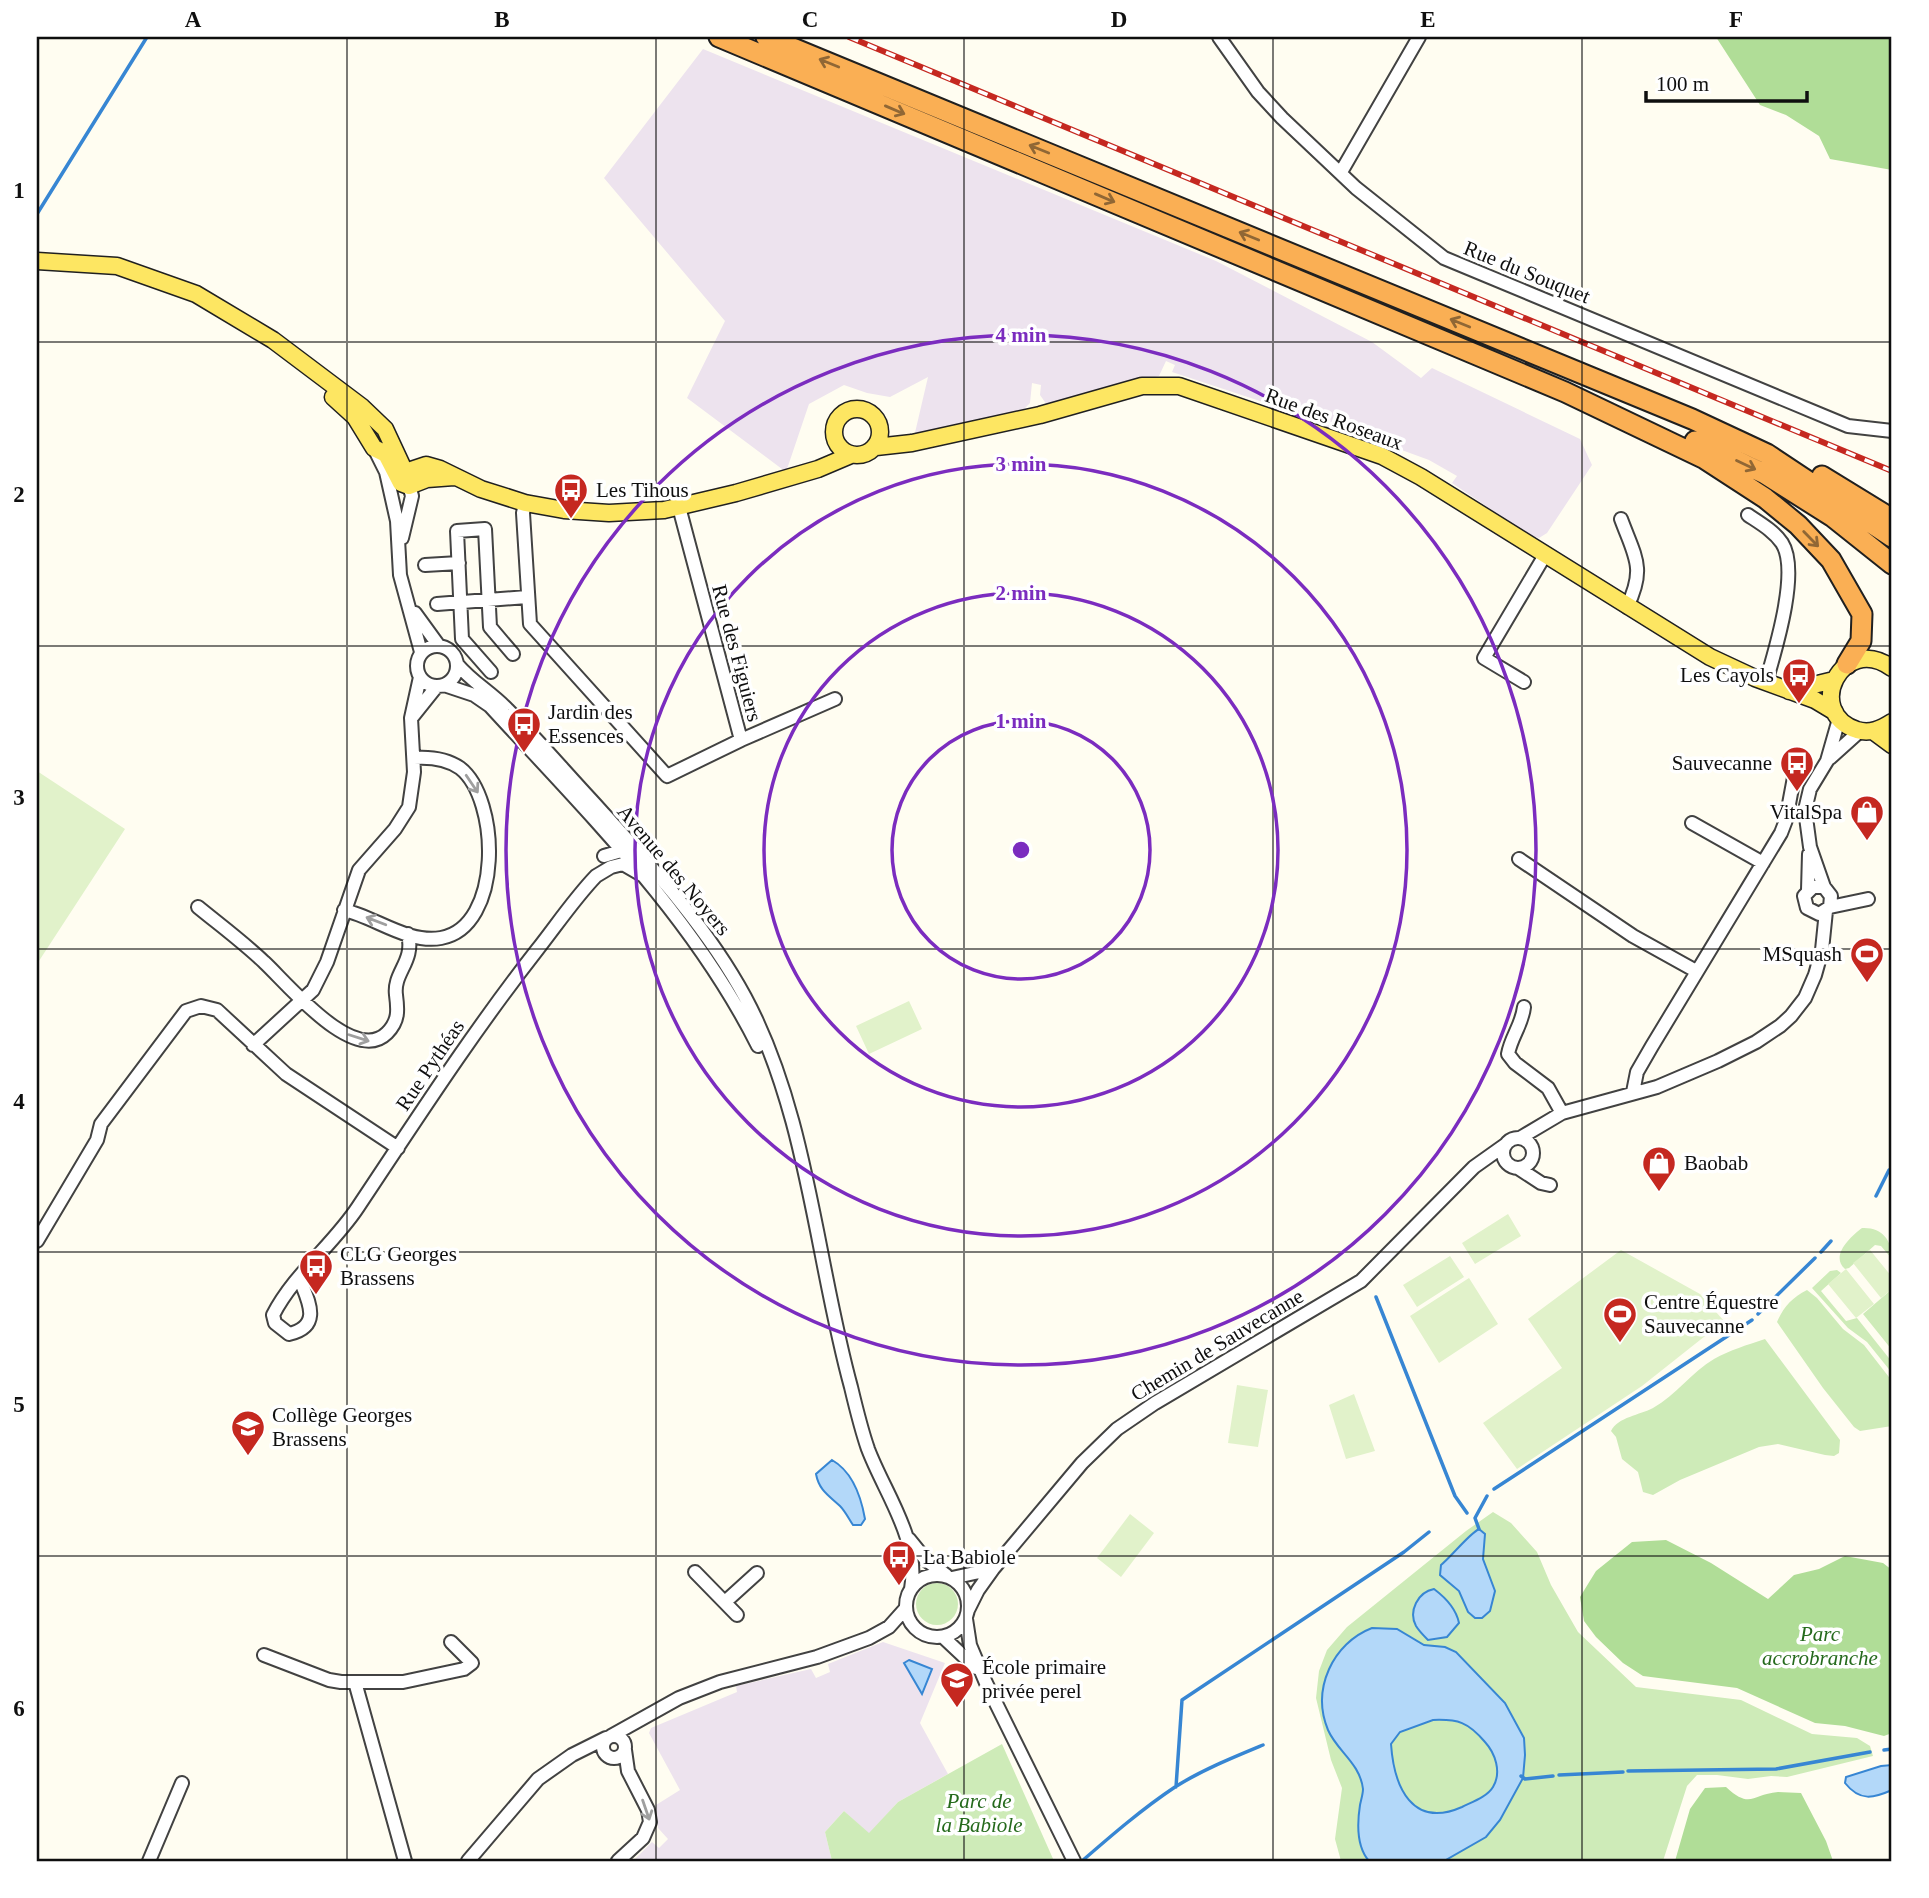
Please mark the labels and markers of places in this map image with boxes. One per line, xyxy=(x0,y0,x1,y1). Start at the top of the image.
bus stop icon: Les Tihous xyxy=(552,471,590,520)
place label: Les Tihous xyxy=(596,478,689,502)
bus stop icon: Les Cayols xyxy=(1780,656,1818,705)
place label: Les Cayols xyxy=(1680,663,1774,687)
place label: Jardin des Essences xyxy=(548,700,633,748)
bus stop icon: Jardin des Essences xyxy=(505,705,543,754)
bus stop icon: Sauvecanne xyxy=(1778,744,1816,793)
place label: Sauvecanne xyxy=(1672,751,1772,775)
shop icon: VitalSpa xyxy=(1848,793,1886,842)
place label: VitalSpa xyxy=(1770,800,1843,824)
centre of rings xyxy=(1009,838,1033,862)
sports icon: MSquash xyxy=(1848,935,1886,984)
place label: MSquash xyxy=(1763,942,1842,966)
shop icon: Baobab xyxy=(1640,1144,1678,1193)
place label: Baobab xyxy=(1684,1151,1748,1175)
place label: CLG Georges Brassens xyxy=(340,1242,457,1290)
bus stop icon: CLG Georges Brassens xyxy=(297,1247,335,1296)
place label: Centre Équestre Sauvecanne xyxy=(1644,1290,1779,1338)
sports icon: Centre Équestre Sauvecanne xyxy=(1601,1295,1639,1344)
place label: Collège Georges Brassens xyxy=(272,1403,412,1451)
school or university icon: Collège Georges Brassens xyxy=(229,1408,267,1457)
bus stop icon: La Babiole xyxy=(880,1538,918,1587)
place label: La Babiole xyxy=(923,1545,1016,1569)
place label: École primaire privée perel xyxy=(982,1655,1106,1703)
school or university icon: École primaire privée perel xyxy=(938,1660,976,1709)

